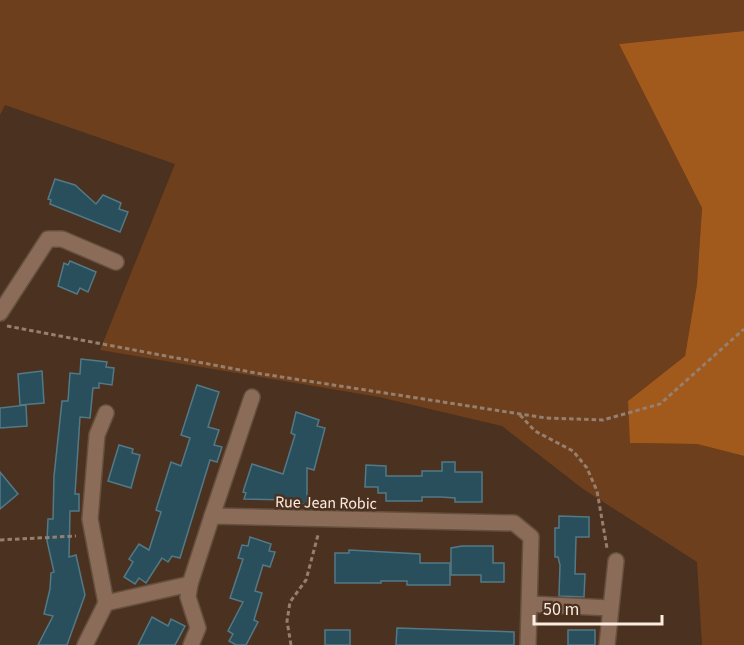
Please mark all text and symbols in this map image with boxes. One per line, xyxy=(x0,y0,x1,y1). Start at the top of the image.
street label: Rue Jean Robic xyxy=(275,491,377,515)
scale bar xyxy=(534,588,662,626)
text: 50 m xyxy=(543,597,579,622)

